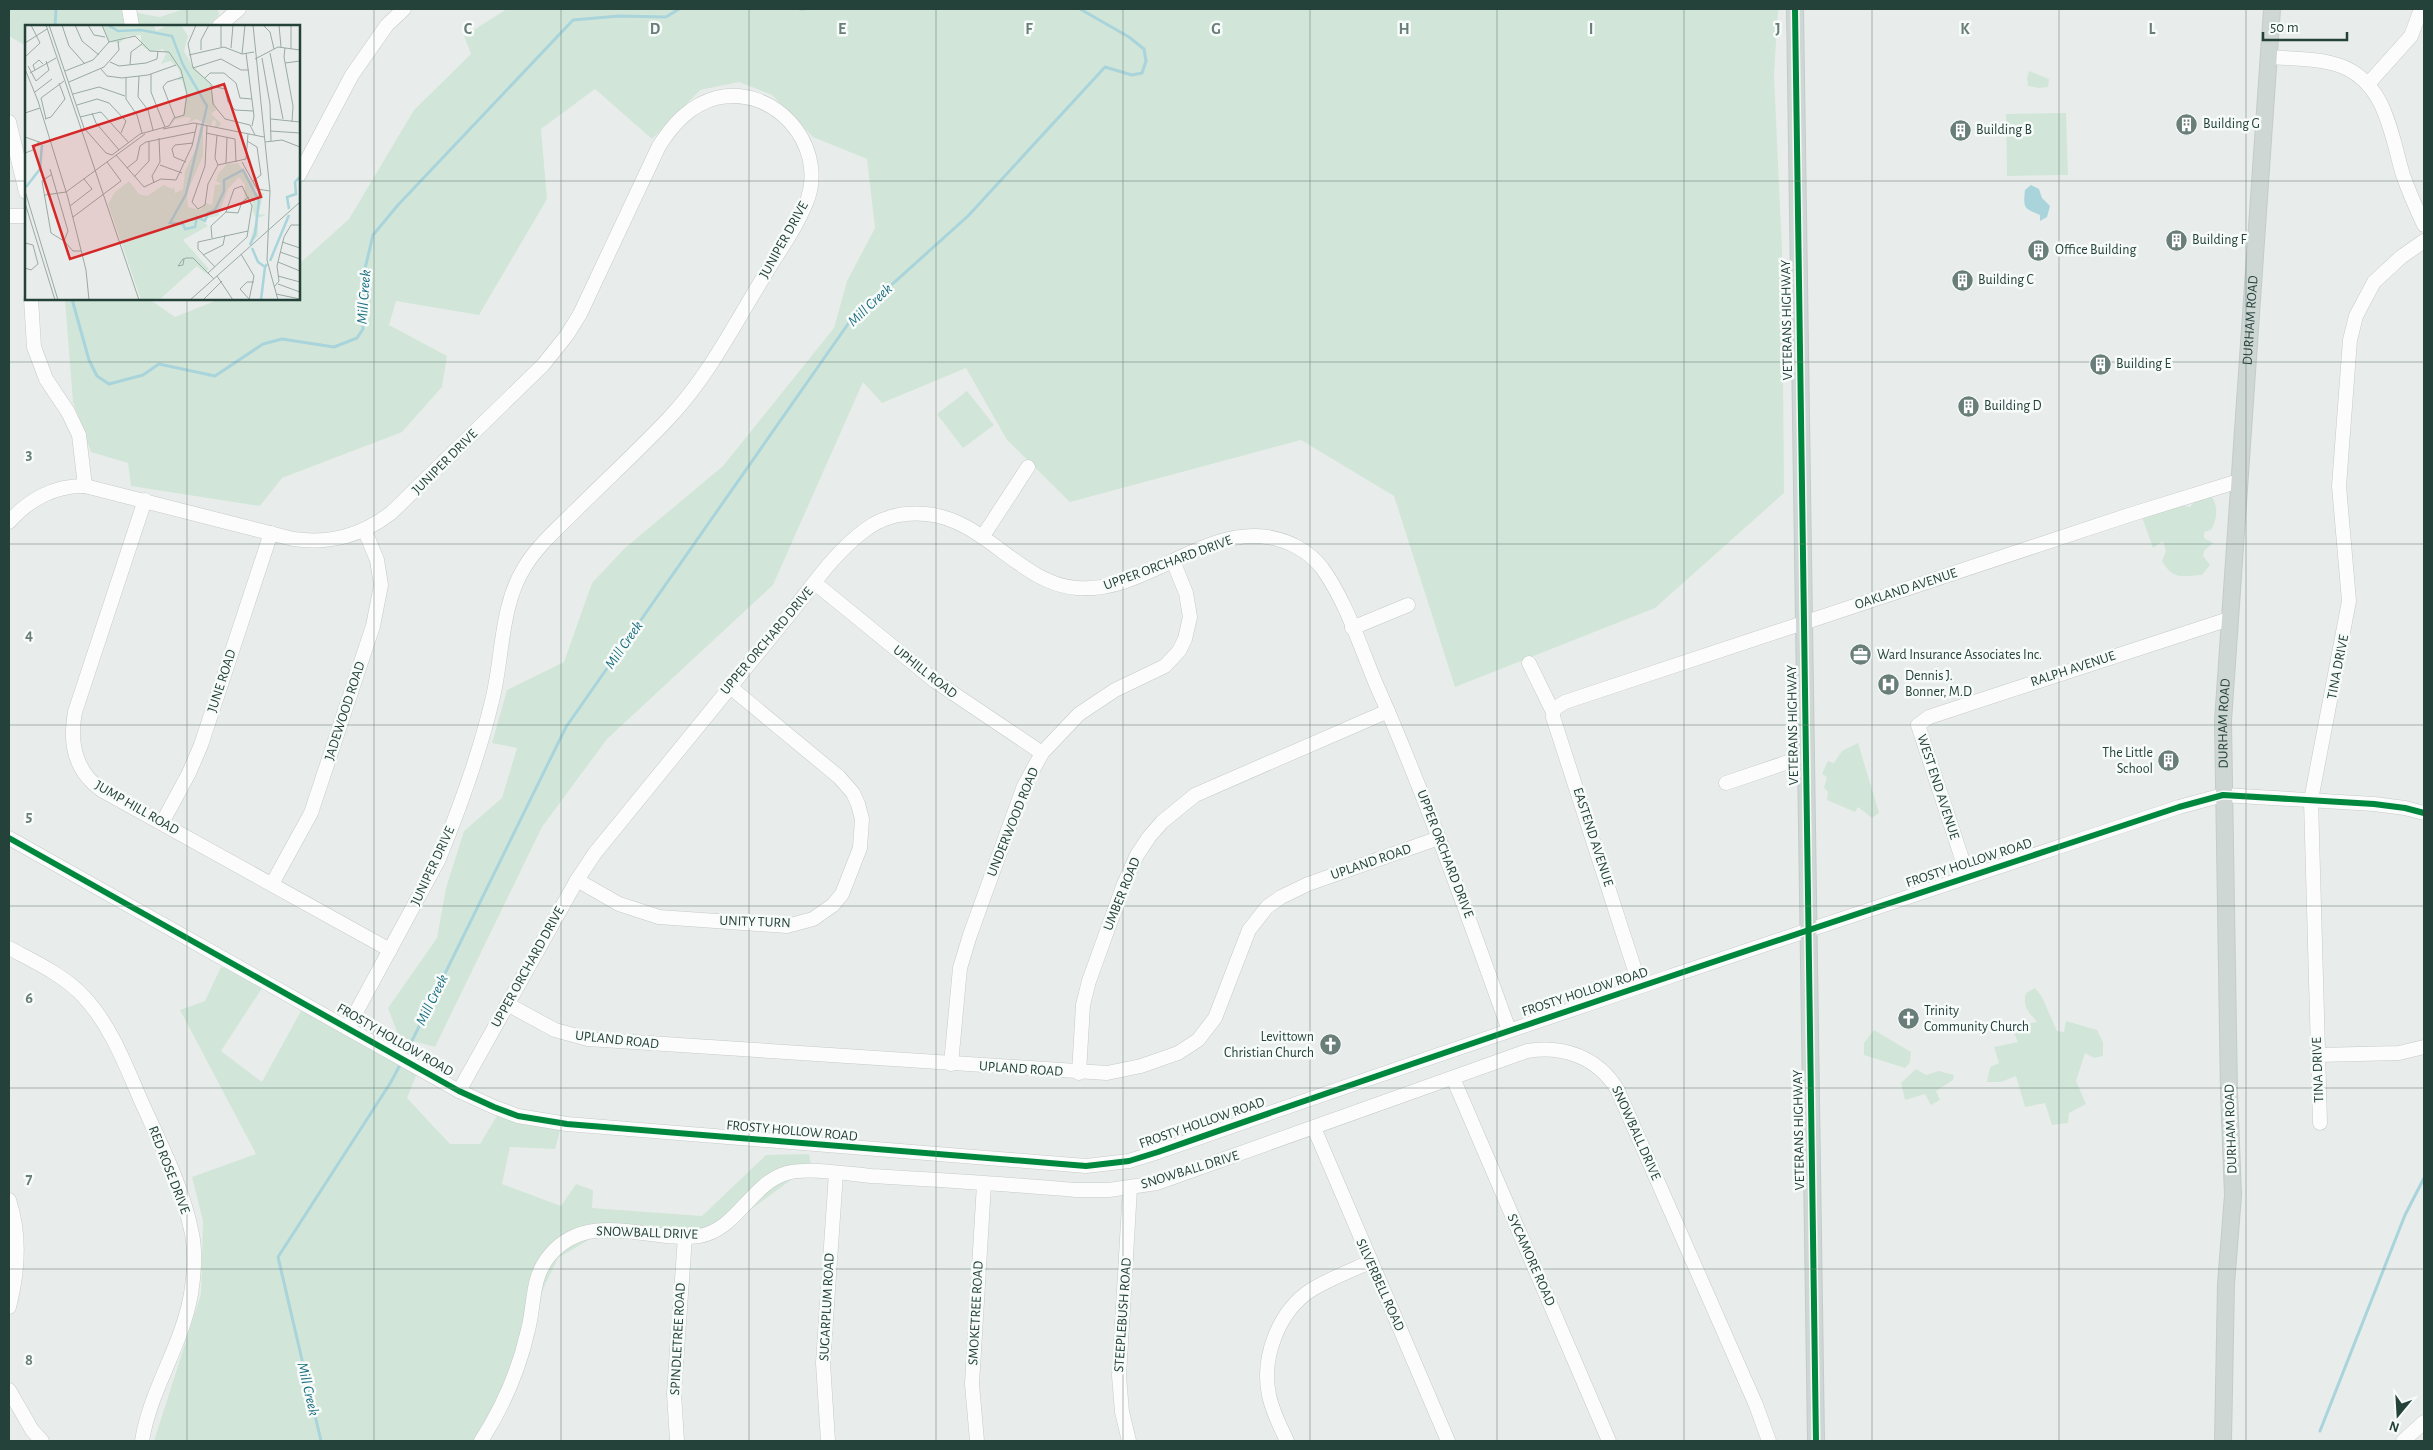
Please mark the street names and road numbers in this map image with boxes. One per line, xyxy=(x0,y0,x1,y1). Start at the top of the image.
street label: JUNIPER DRIVE xyxy=(757,199,811,281)
street label: VETERANS HIGHWAY xyxy=(1779,259,1795,380)
street label: DURHAM ROAD xyxy=(2240,275,2261,366)
street label: JUNIPER DRIVE xyxy=(410,427,480,497)
street label: UPPER ORCHARD DRIVE xyxy=(1102,533,1234,593)
street label: OAKLAND AVENUE xyxy=(1853,566,1959,612)
street label: UPPER ORCHARD DRIVE xyxy=(718,584,816,697)
street label: TINA DRIVE xyxy=(2325,633,2351,701)
street label: UPHILL ROAD xyxy=(890,643,960,701)
street label: JUNE ROAD xyxy=(205,648,239,714)
street label: RALPH AVENUE xyxy=(2029,649,2117,689)
street label: JADEWOOD ROAD xyxy=(322,660,368,762)
street label: VETERANS HIGHWAY xyxy=(1785,664,1801,785)
street label: DURHAM ROAD xyxy=(2216,678,2233,769)
street label: WEST END AVENUE xyxy=(1914,733,1962,842)
street label: UNDERWOOD ROAD xyxy=(985,765,1041,879)
street label: JUMP HILL ROAD xyxy=(93,778,181,838)
street label: EASTEND AVENUE xyxy=(1570,786,1616,889)
street label: UPPER ORCHARD DRIVE xyxy=(1414,788,1476,920)
street label: JUNIPER DRIVE xyxy=(409,824,458,908)
street label: FROSTY HOLLOW ROAD xyxy=(1904,836,2034,890)
street label: UPLAND ROAD xyxy=(1329,842,1413,882)
street label: UMBER ROAD xyxy=(1101,855,1143,933)
street label: UPPER ORCHARD DRIVE xyxy=(489,904,567,1030)
street label: UNITY TURN xyxy=(719,914,791,930)
street label: FROSTY HOLLOW ROAD xyxy=(1520,965,1650,1019)
street label: FROSTY HOLLOW ROAD xyxy=(334,1001,456,1079)
street label: UPLAND ROAD xyxy=(574,1029,660,1051)
street label: TINA DRIVE xyxy=(2310,1037,2326,1103)
street label: UPLAND ROAD xyxy=(978,1059,1064,1079)
street label: VETERANS HIGHWAY xyxy=(1791,1069,1807,1190)
street label: SNOWBALL DRIVE xyxy=(1609,1084,1663,1183)
street label: DURHAM ROAD xyxy=(2222,1084,2240,1174)
street label: FROSTY HOLLOW ROAD xyxy=(1137,1095,1267,1151)
street label: FROSTY HOLLOW ROAD xyxy=(726,1118,858,1144)
street label: RED ROSE DRIVE xyxy=(146,1124,192,1216)
street label: SNOWBALL DRIVE xyxy=(1139,1148,1241,1192)
street label: SYCAMORE ROAD xyxy=(1504,1212,1558,1308)
street label: SNOWBALL DRIVE xyxy=(596,1224,698,1242)
street label: SILVERBELL ROAD xyxy=(1353,1237,1407,1333)
street label: SUGARPLUM ROAD xyxy=(817,1253,837,1361)
street label: STEEPLEBUSH ROAD xyxy=(1112,1257,1134,1373)
street label: SMOKETREE ROAD xyxy=(966,1260,986,1366)
street label: SPINDLETREE ROAD xyxy=(668,1282,688,1396)

